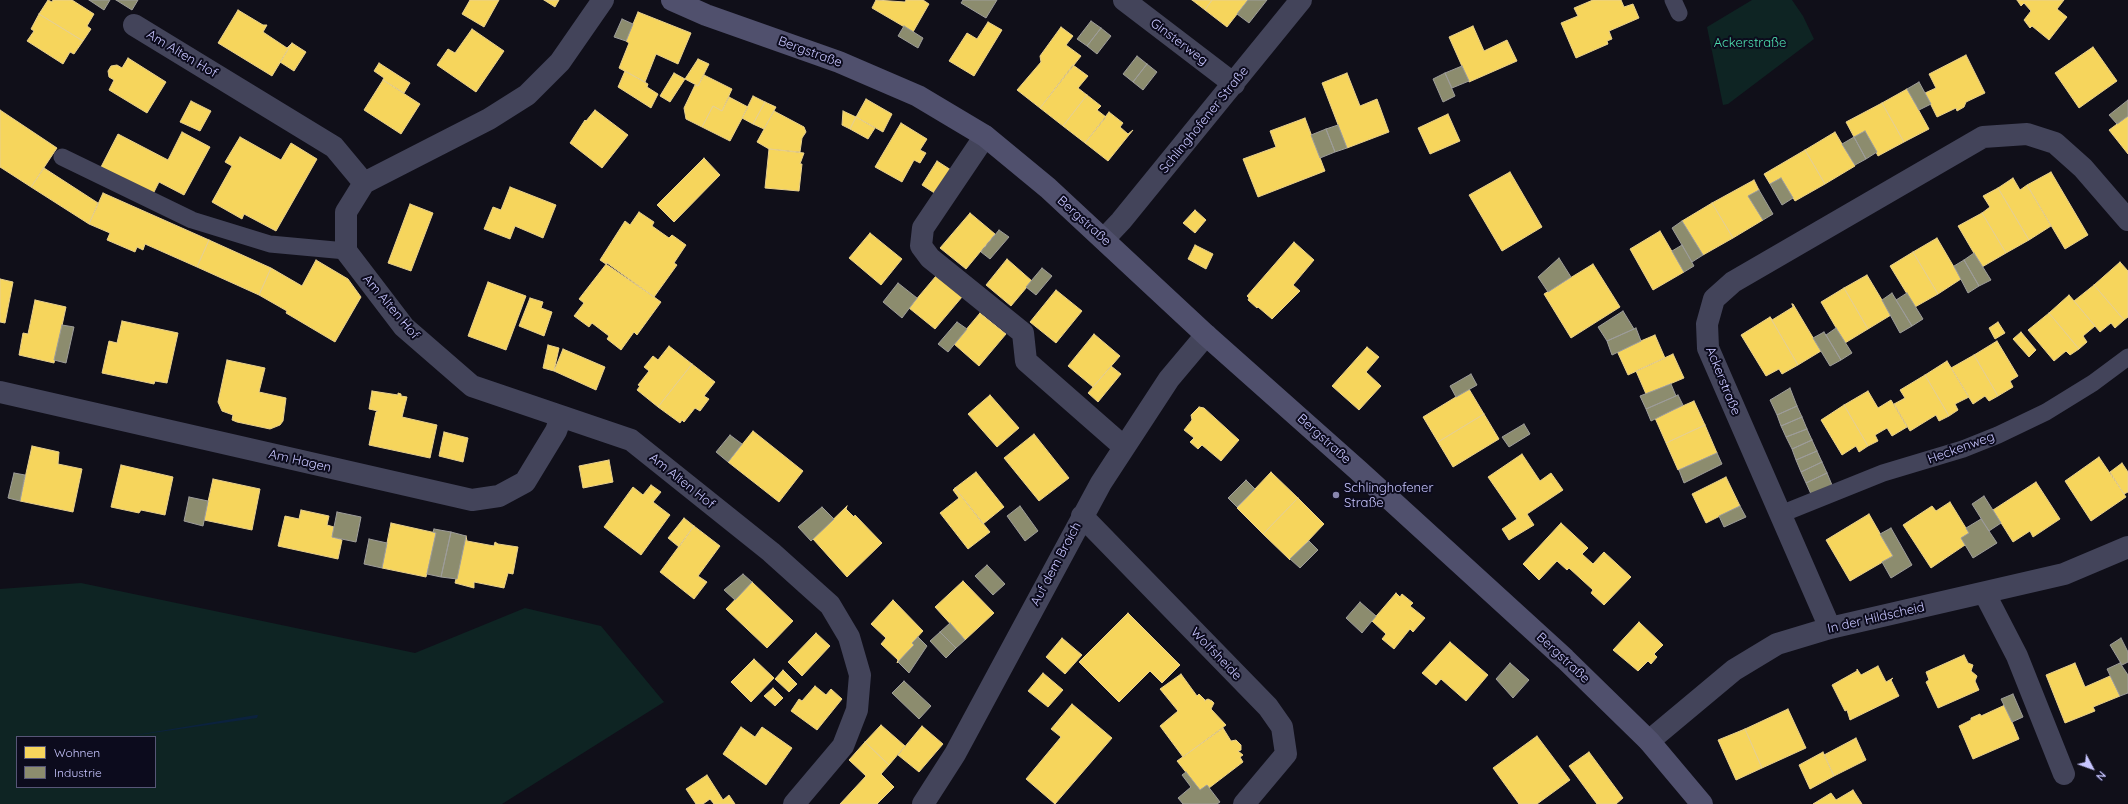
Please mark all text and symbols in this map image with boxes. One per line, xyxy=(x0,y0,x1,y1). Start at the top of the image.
street label: Ginsterweg xyxy=(1147,15,1211,69)
street label: Am Alten Hof xyxy=(144,27,220,81)
street label: Bergstraße xyxy=(776,33,844,71)
park label: Ackerstraße xyxy=(1714,35,1786,51)
street label: Schlinghofener Straße xyxy=(1156,64,1252,176)
street label: Bergstraße xyxy=(1054,193,1114,249)
street label: Am Alten Hof xyxy=(359,271,423,343)
street label: Ackerstraße xyxy=(1702,344,1744,418)
street label: Bergstraße xyxy=(1294,411,1354,467)
street label: Heckenweg xyxy=(1925,429,1997,467)
street label: Am Hagen xyxy=(267,446,333,476)
street label: Am Alten Hof xyxy=(646,450,718,512)
place label: Schlinghofener Straße xyxy=(1344,480,1433,511)
marker: Schlinghofener Straße xyxy=(1331,490,1341,500)
street label: Auf dem Broich xyxy=(1027,520,1085,608)
street label: In der Hildscheid xyxy=(1826,599,1926,637)
street label: Wolfsheide xyxy=(1187,625,1245,683)
street label: Bergstraße xyxy=(1533,629,1593,687)
legend xyxy=(16,736,156,788)
text: Wohnen xyxy=(54,745,100,760)
north arrow xyxy=(2072,748,2112,788)
text: Industrie xyxy=(54,765,102,780)
text: N xyxy=(2093,768,2109,784)

